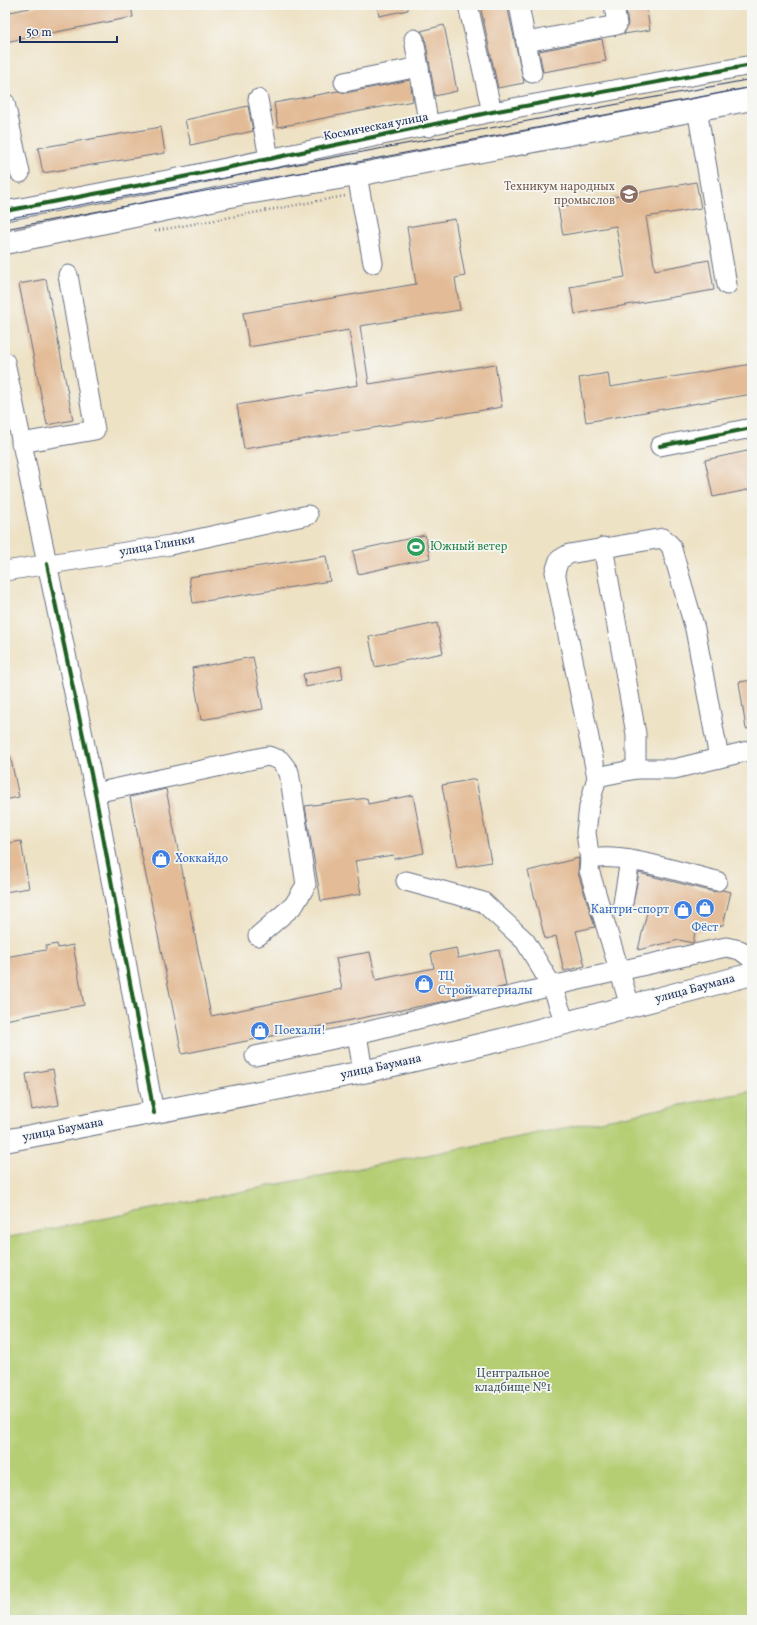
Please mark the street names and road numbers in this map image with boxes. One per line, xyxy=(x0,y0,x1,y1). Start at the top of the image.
street label: Космическая улица xyxy=(322,109,430,145)
street label: улица Глинки xyxy=(118,531,196,561)
street label: улица Баумана xyxy=(653,971,737,1007)
street label: улица Баумана xyxy=(339,1051,423,1083)
street label: улица Баумана xyxy=(21,1114,105,1146)

